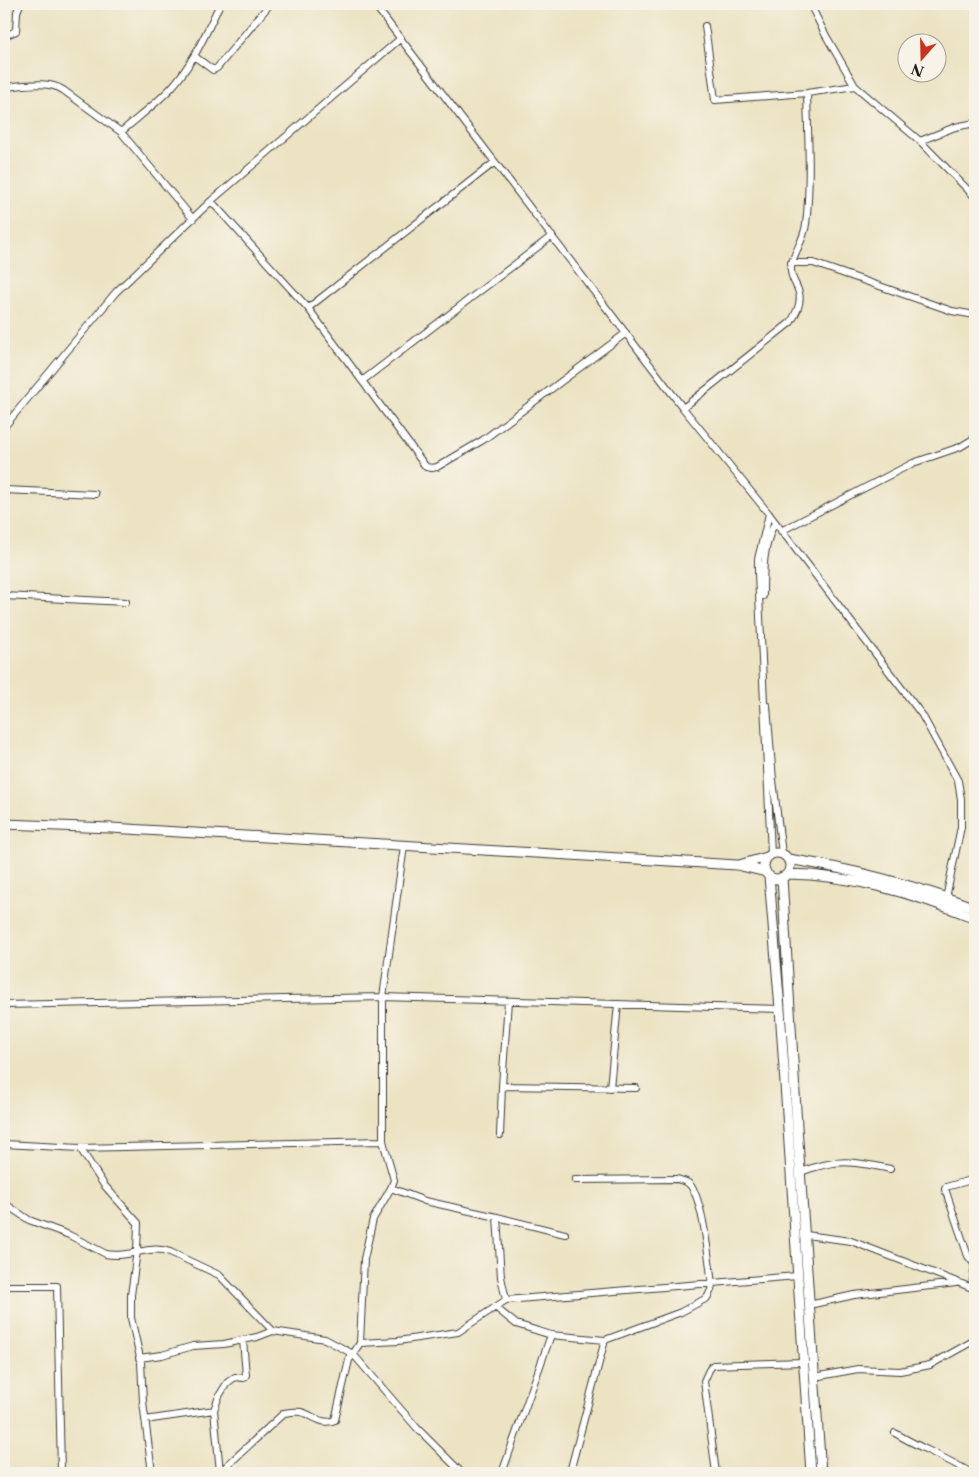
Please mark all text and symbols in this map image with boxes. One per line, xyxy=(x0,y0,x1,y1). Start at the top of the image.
north arrow xyxy=(896,32,946,82)
text: N xyxy=(909,60,926,81)

